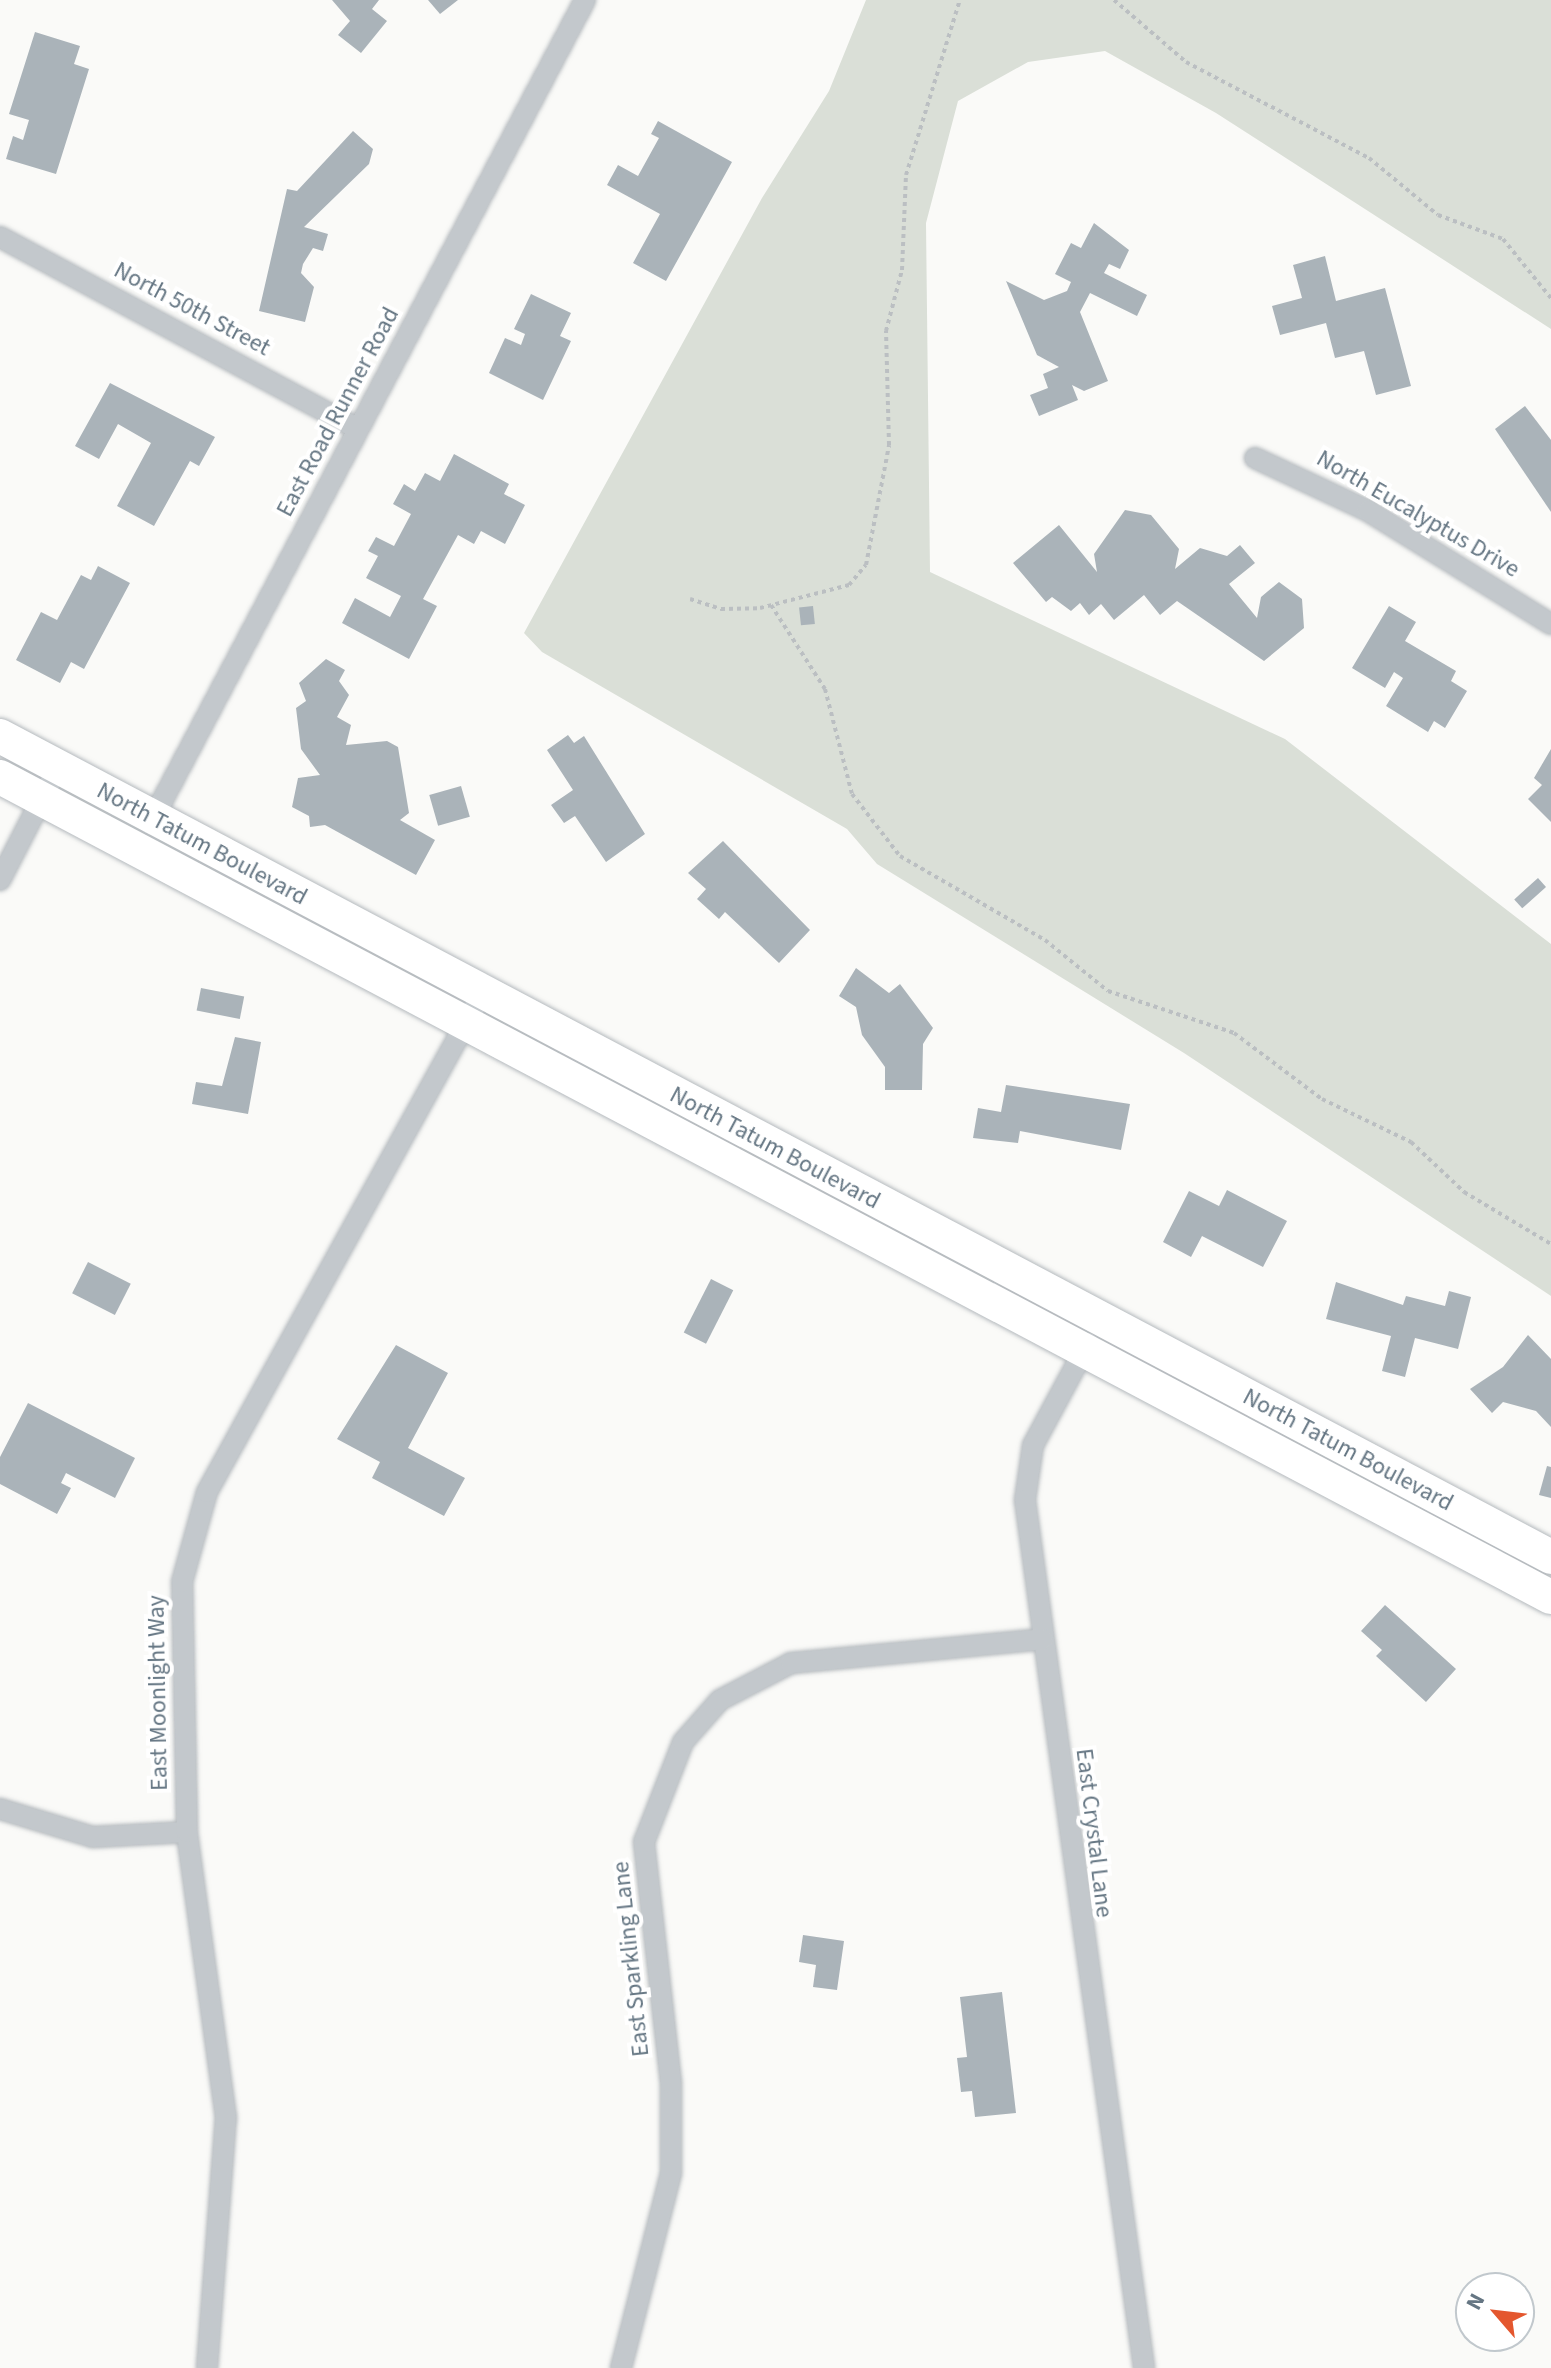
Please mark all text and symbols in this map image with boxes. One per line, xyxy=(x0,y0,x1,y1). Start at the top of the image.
street label: North 50th Street xyxy=(109,256,275,362)
street label: East Road Runner Road xyxy=(271,302,405,522)
street label: North Eucalyptus Drive xyxy=(1311,444,1525,584)
street label: North Tatum Boulevard xyxy=(92,776,312,912)
street label: North Tatum Boulevard xyxy=(665,1080,885,1216)
street label: North Tatum Boulevard xyxy=(1238,1382,1458,1518)
street label: East Moonlight Way xyxy=(142,1595,174,1791)
street label: East Crystal Lane xyxy=(1069,1747,1119,1919)
street label: East Sparkling Lane xyxy=(606,1860,656,2058)
north arrow xyxy=(1455,2272,1535,2352)
text: N xyxy=(1458,2288,1493,2316)

